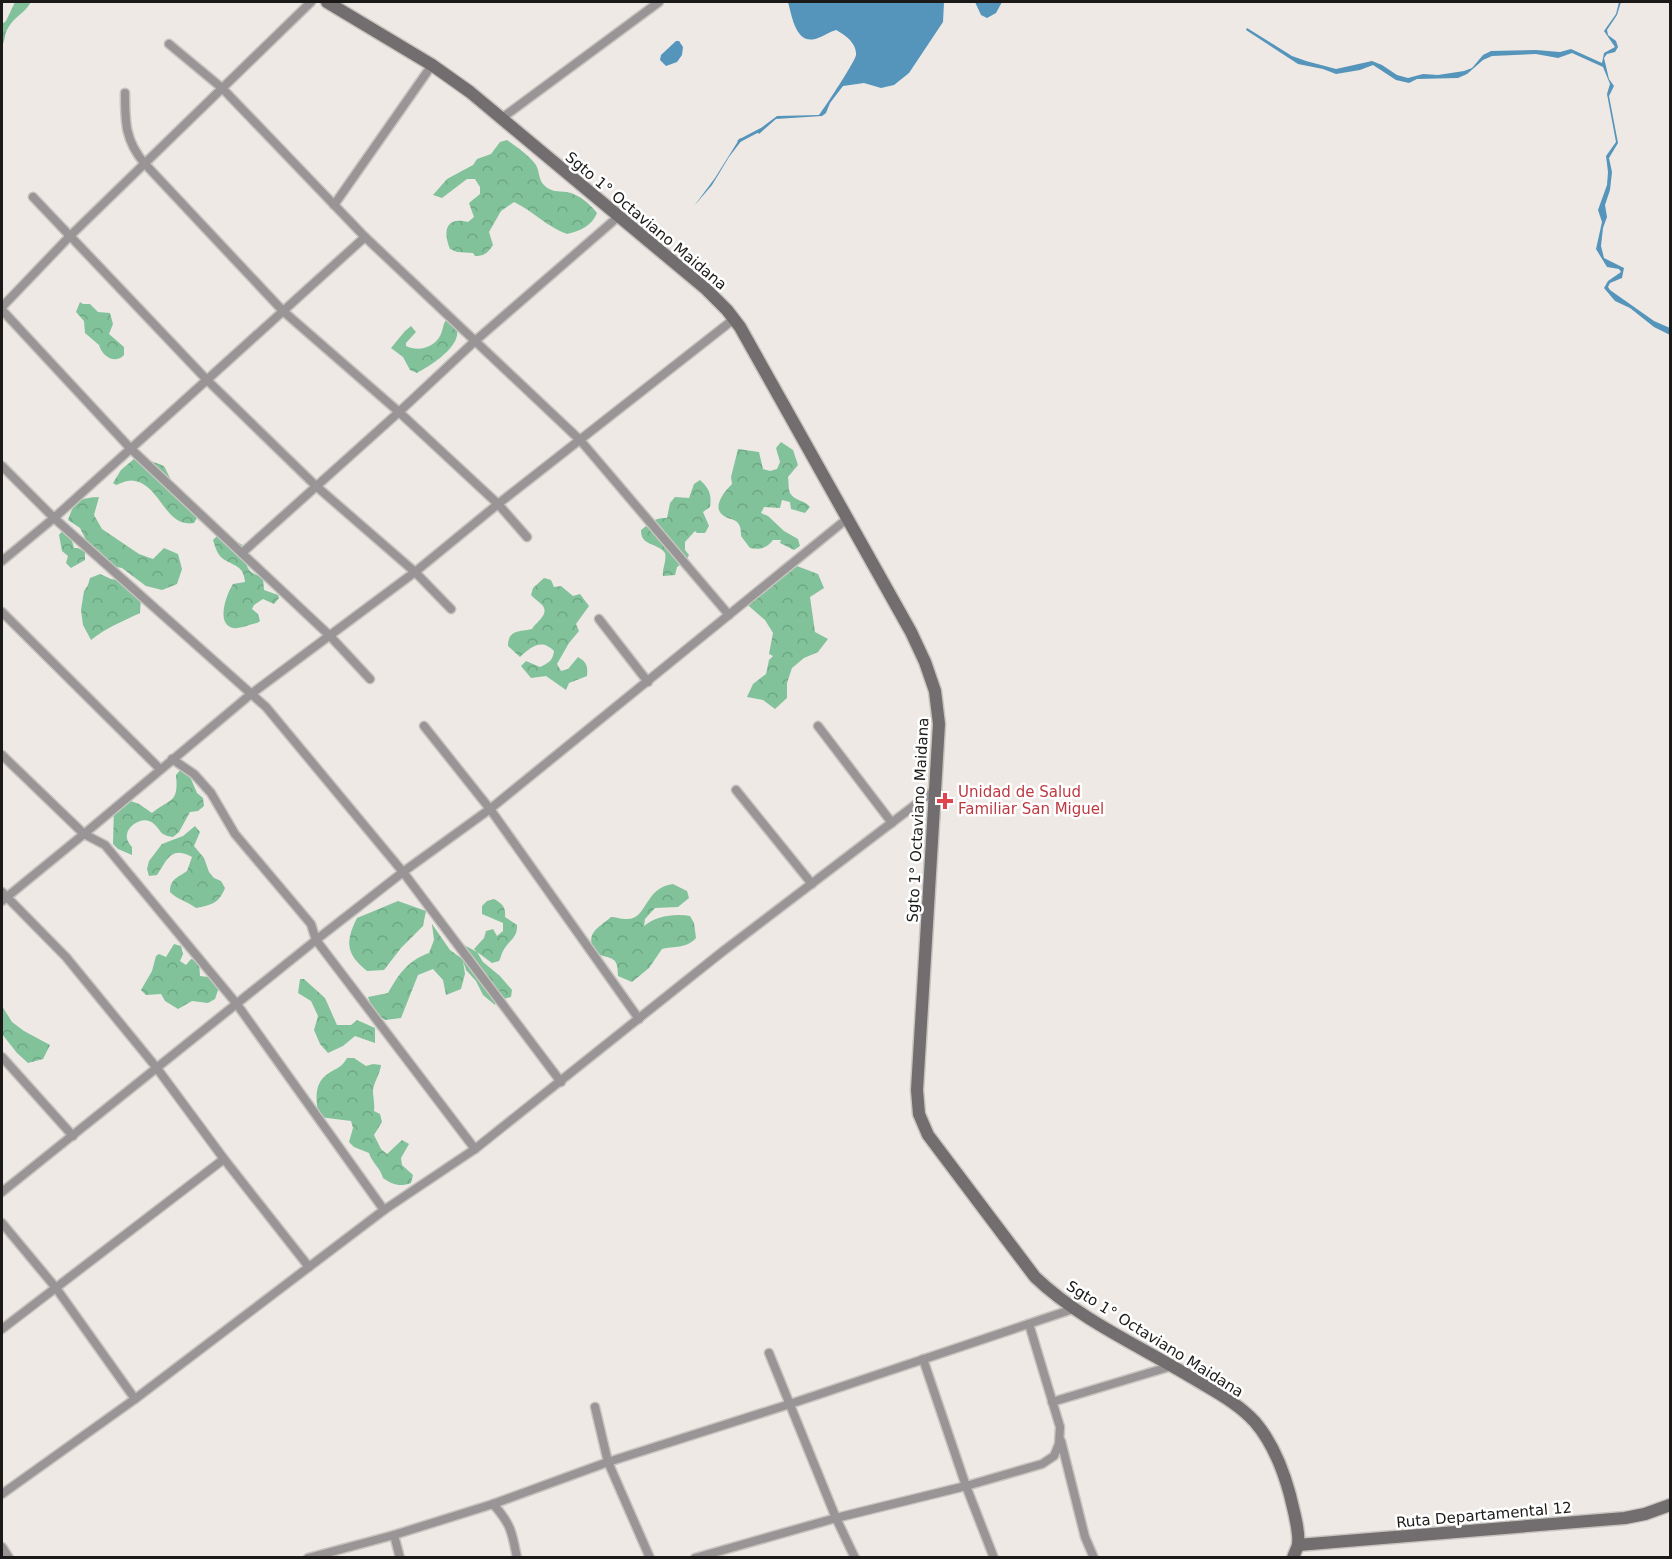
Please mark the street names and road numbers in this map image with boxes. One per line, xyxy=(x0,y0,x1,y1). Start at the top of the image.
street label: Sgto 1° Octaviano Maidana xyxy=(562,148,730,294)
street label: Sgto 1° Octaviano Maidana xyxy=(904,717,932,923)
street label: Sgto 1° Octaviano Maidana xyxy=(1063,1277,1247,1401)
street label: Ruta Departamental 12 xyxy=(1395,1498,1573,1532)

